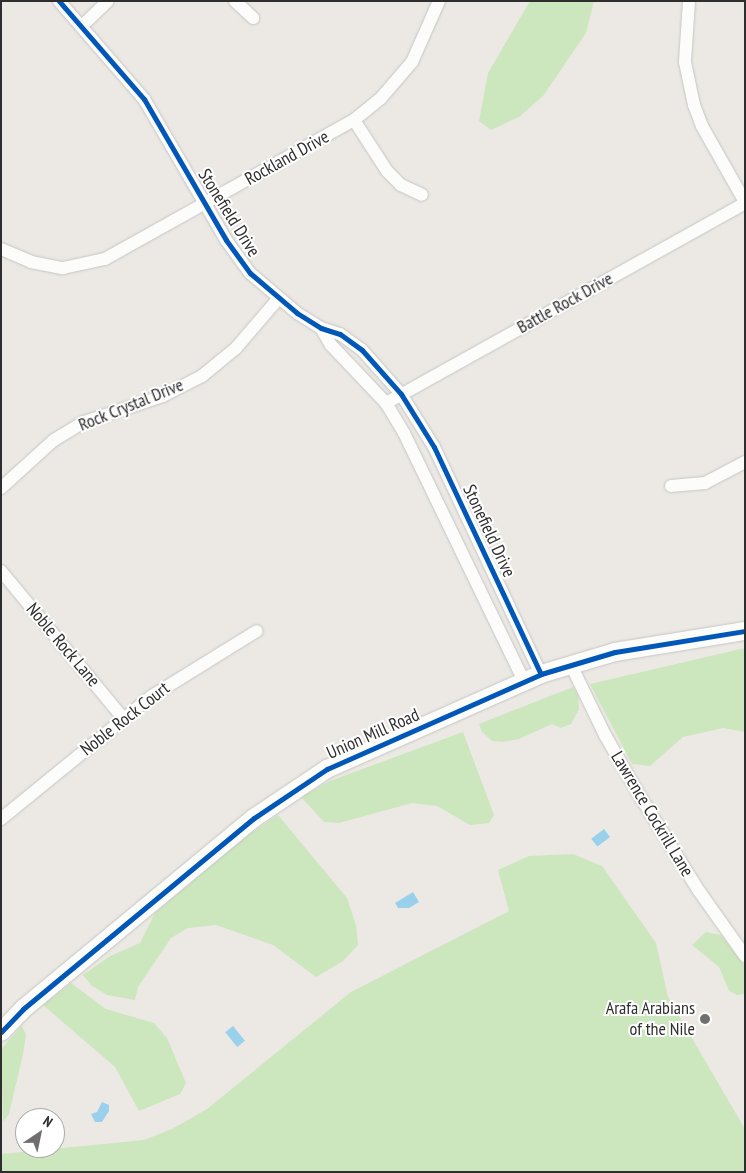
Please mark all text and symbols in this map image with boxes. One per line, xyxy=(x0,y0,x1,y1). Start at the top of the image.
street label: Rockland Drive xyxy=(241,126,333,190)
street label: Stonefield Drive xyxy=(193,165,265,261)
street label: Battle Rock Drive xyxy=(513,268,617,338)
street label: Rock Crystal Drive xyxy=(75,374,187,436)
street label: Stonefield Drive xyxy=(458,481,520,581)
street label: Noble Rock Lane xyxy=(21,598,105,692)
street label: Noble Rock Court xyxy=(76,677,174,761)
street label: Union Mill Road xyxy=(323,704,423,764)
street label: Lawrence Cockrill Lane xyxy=(606,747,698,881)
place label: Arafa Arabians of the Nile xyxy=(605,998,695,1040)
marker: Arafa Arabians of the Nile xyxy=(699,1013,711,1025)
north arrow xyxy=(15,1108,65,1158)
text: N xyxy=(40,1112,56,1131)

